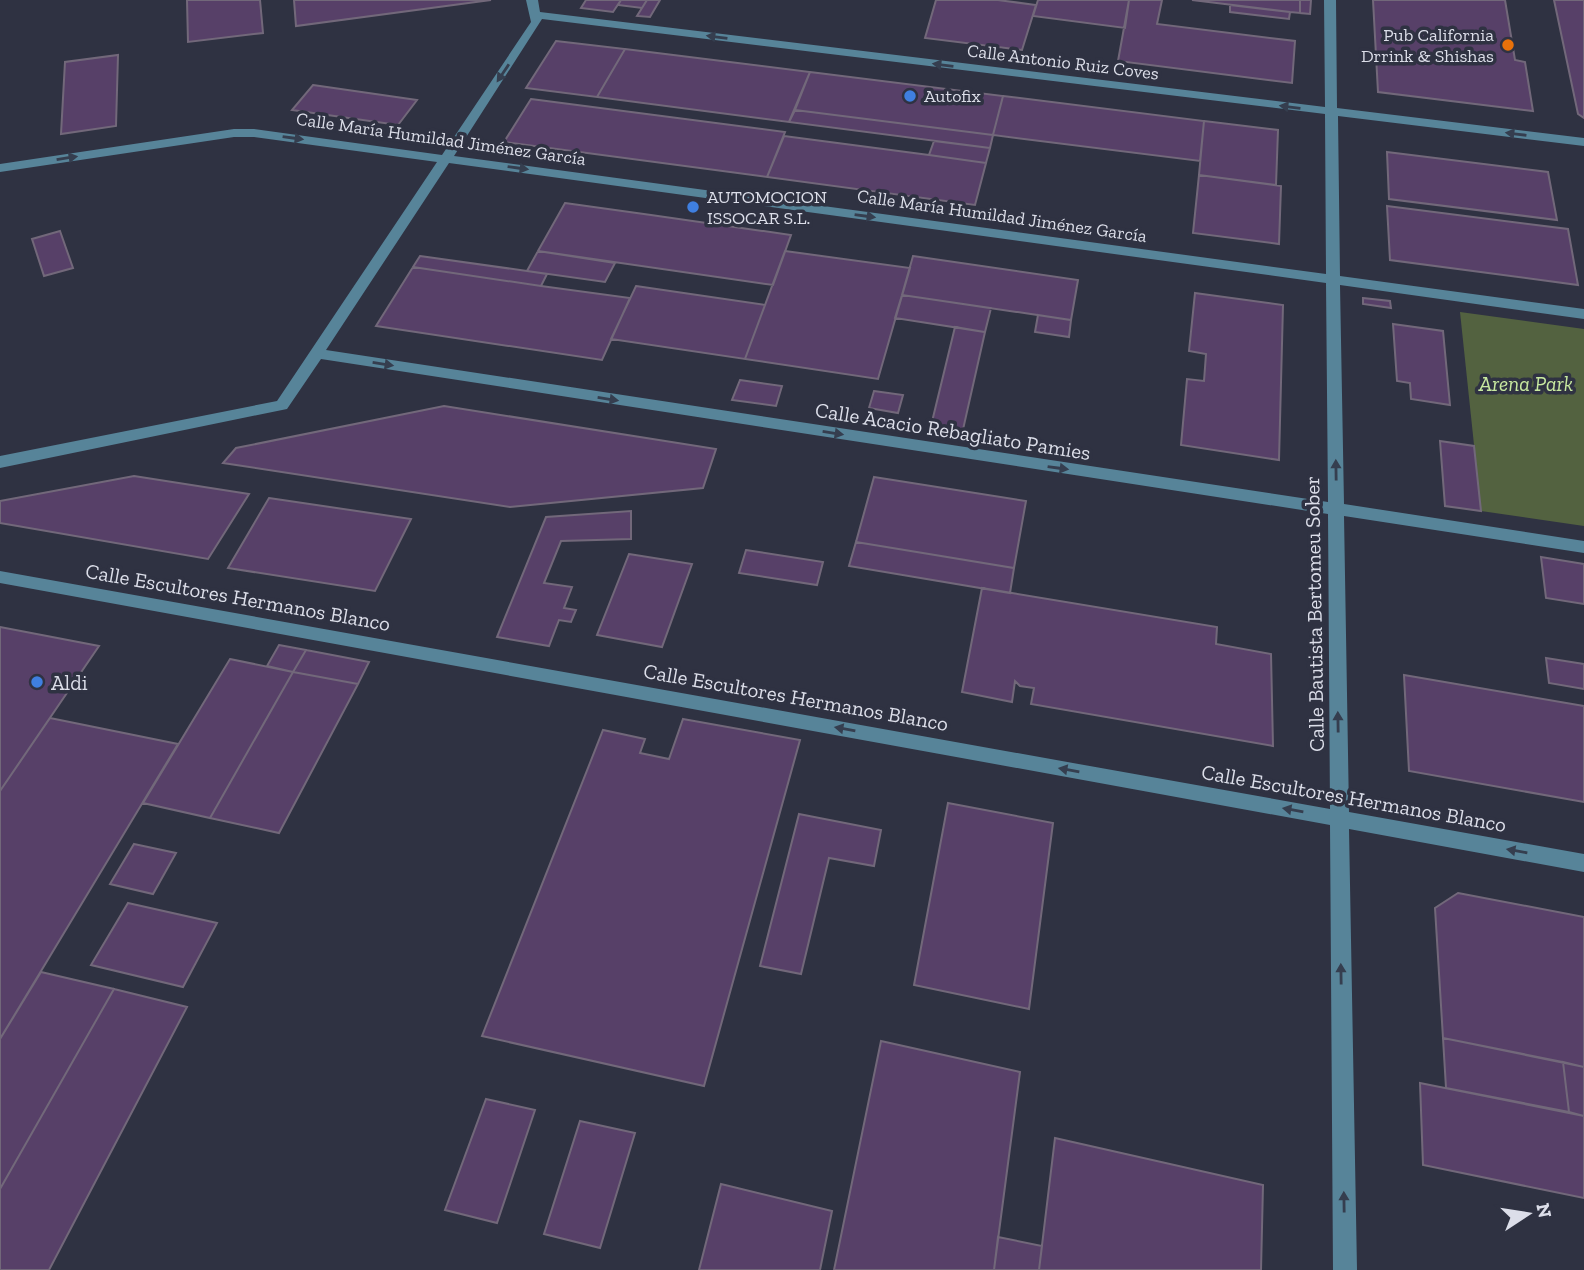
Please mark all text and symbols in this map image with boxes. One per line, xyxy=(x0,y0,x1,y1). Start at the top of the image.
place label: Pub California Drrink & Shishas xyxy=(1361,24,1494,67)
one-way arrow xyxy=(706,32,728,43)
marker: Pub California Drrink & Shishas xyxy=(1500,37,1516,53)
street label: Calle Antonio Ruiz Coves xyxy=(966,39,1160,85)
one-way arrow xyxy=(932,59,954,70)
one-way arrow xyxy=(496,63,509,83)
place label: Autofix xyxy=(924,85,981,107)
marker: Autofix xyxy=(902,88,918,104)
one-way arrow xyxy=(1279,102,1301,113)
street label: Calle María Humildad Jiménez García xyxy=(295,108,587,170)
one-way arrow xyxy=(1505,129,1527,140)
one-way arrow xyxy=(282,132,304,143)
one-way arrow xyxy=(57,152,79,163)
one-way arrow xyxy=(507,163,529,174)
street label: Calle María Humildad Jiménez García xyxy=(856,185,1148,247)
place label: AUTOMOCION ISSOCAR S.L. xyxy=(707,186,827,229)
marker: AUTOMOCION ISSOCAR S.L. xyxy=(685,199,701,215)
one-way arrow xyxy=(854,211,876,222)
one-way arrow xyxy=(372,359,394,370)
park label: Arena Park xyxy=(1478,371,1573,396)
one-way arrow xyxy=(597,394,619,405)
street label: Calle Acacio Rebagliato Pamies xyxy=(813,397,1093,465)
one-way arrow xyxy=(822,428,844,439)
one-way arrow xyxy=(1330,459,1341,481)
one-way arrow xyxy=(1047,463,1069,474)
street label: Calle Bautista Bertomeu Sober xyxy=(1299,476,1329,752)
street label: Calle Escultores Hermanos Blanco xyxy=(84,558,392,636)
street label: Calle Escultores Hermanos Blanco xyxy=(642,658,950,736)
place label: Aldi xyxy=(51,670,88,695)
marker: Aldi xyxy=(29,674,45,690)
one-way arrow xyxy=(1333,711,1344,733)
one-way arrow xyxy=(834,724,856,735)
street label: Calle Escultores Hermanos Blanco xyxy=(1200,759,1508,837)
one-way arrow xyxy=(1058,764,1080,775)
one-way arrow xyxy=(1282,804,1304,815)
one-way arrow xyxy=(1506,845,1528,856)
one-way arrow xyxy=(1336,963,1347,985)
north arrow xyxy=(1493,1179,1563,1249)
one-way arrow xyxy=(1338,1191,1350,1213)
text: N xyxy=(1531,1201,1557,1220)

